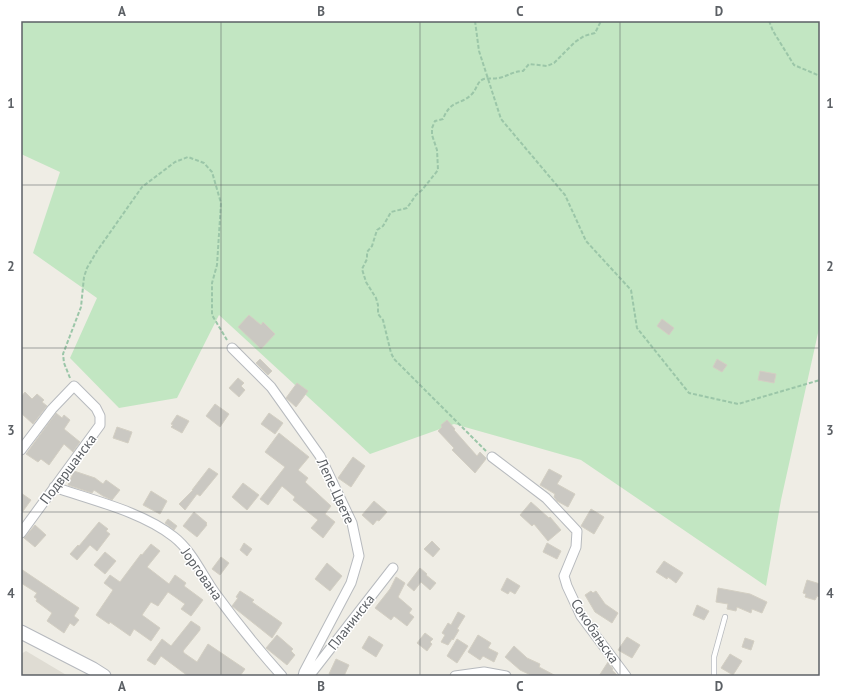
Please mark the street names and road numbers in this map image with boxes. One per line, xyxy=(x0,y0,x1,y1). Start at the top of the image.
street label: Подвршанска xyxy=(36,430,100,508)
street label: Лепе Цвете xyxy=(313,454,359,527)
street label: Јоргована xyxy=(177,543,227,604)
street label: Планинска xyxy=(324,590,378,654)
street label: Сокобањска xyxy=(567,595,623,667)

